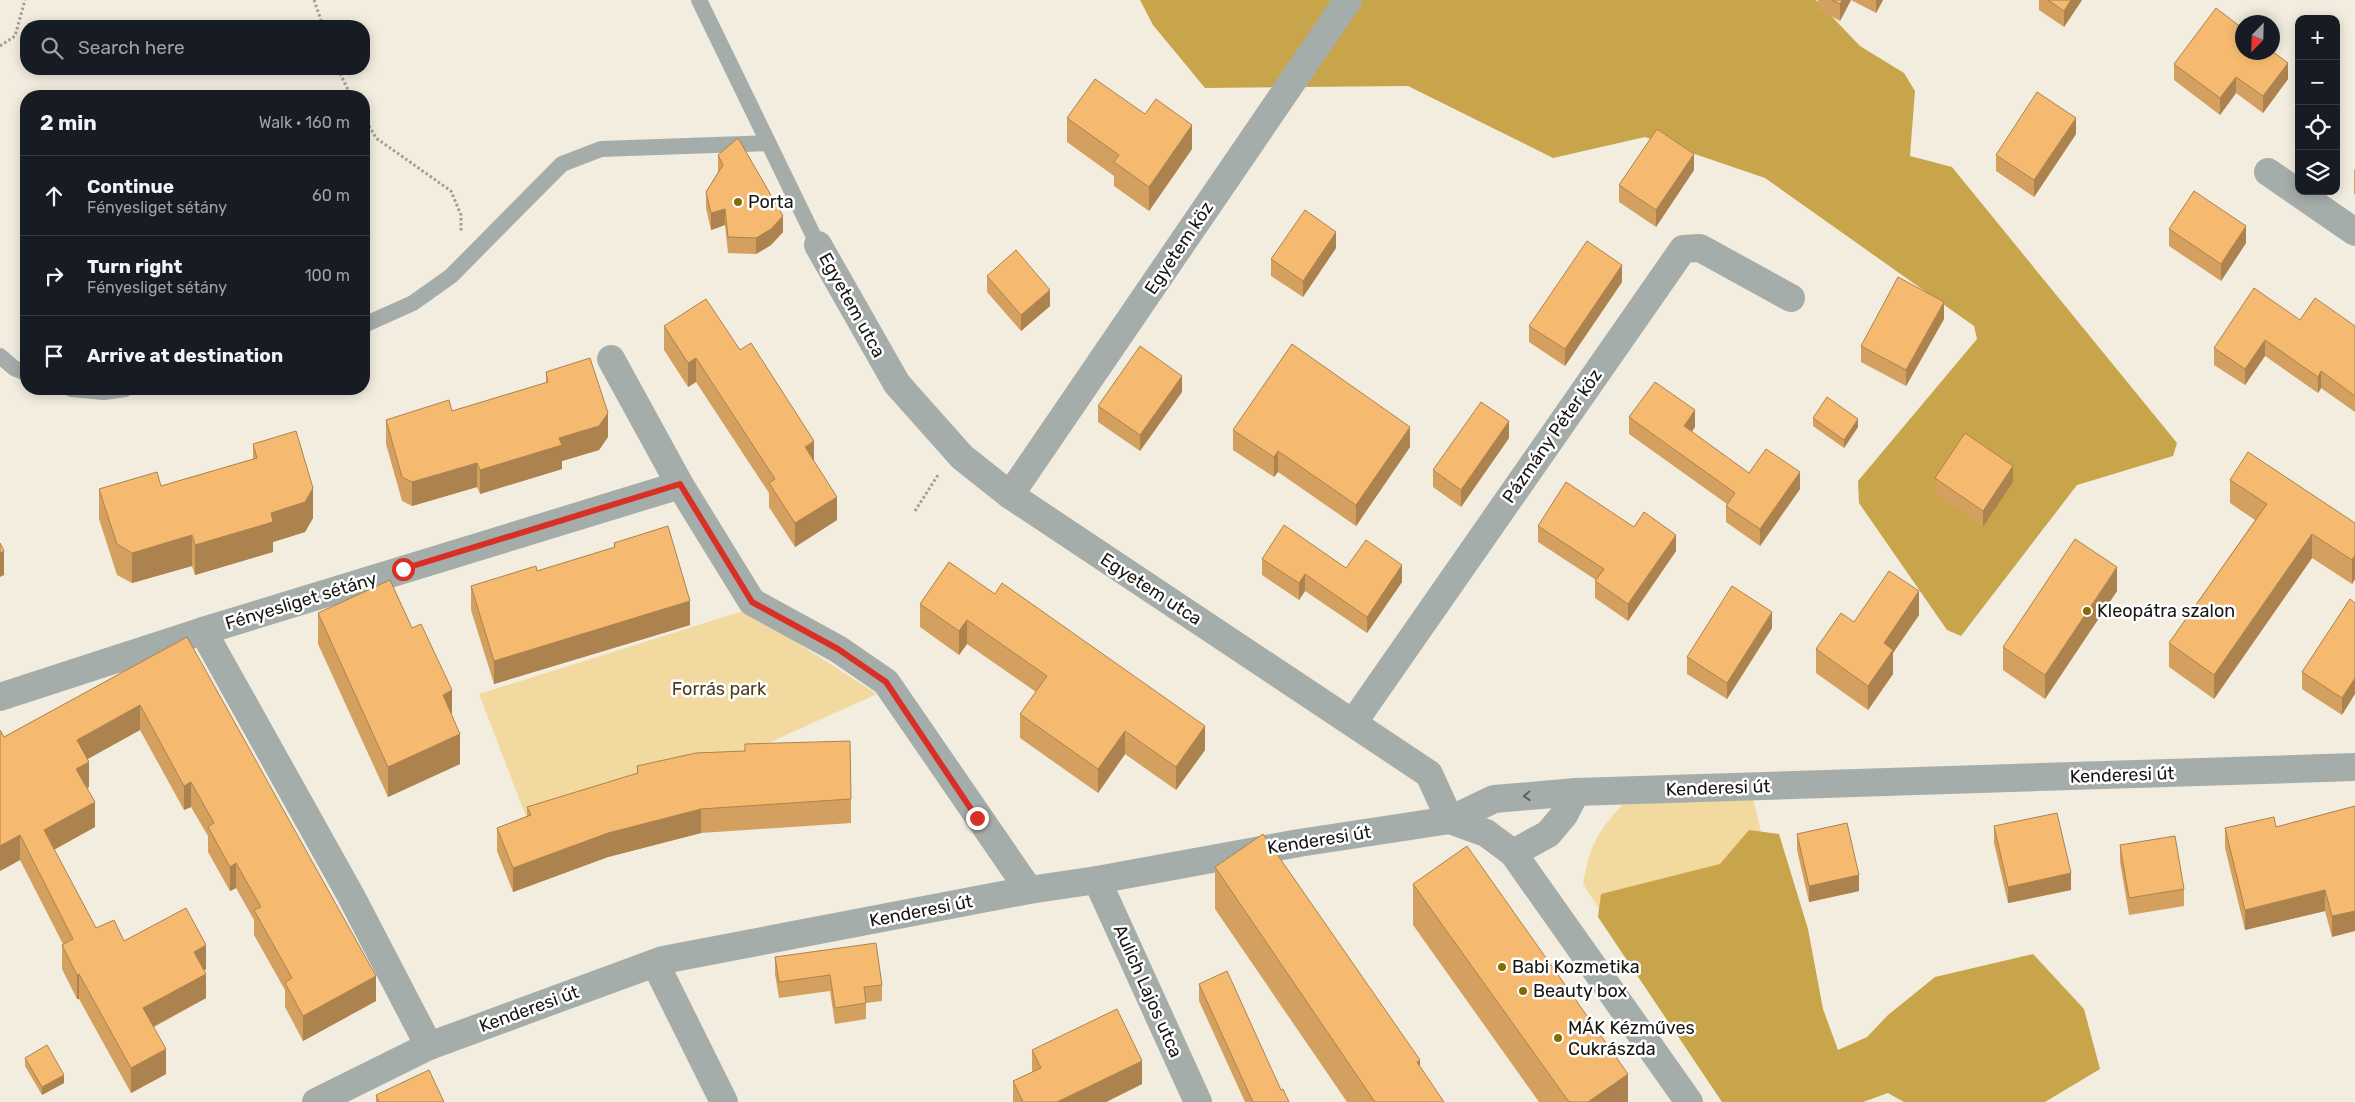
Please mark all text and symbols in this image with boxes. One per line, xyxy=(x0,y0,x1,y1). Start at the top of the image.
north arrow xyxy=(2235,15,2280,60)
map controls xyxy=(2295,15,2340,195)
button: + xyxy=(2295,15,2340,60)
search box xyxy=(20,20,370,75)
icon: search xyxy=(38,34,66,62)
text: Search here xyxy=(78,36,185,59)
button: − xyxy=(2295,60,2340,105)
button: locate xyxy=(2295,105,2340,150)
text: 2 min xyxy=(40,110,97,135)
text: Walk · 160 m xyxy=(259,113,350,132)
button: layers xyxy=(2295,150,2340,195)
text: Continue xyxy=(87,175,174,198)
icon: ahead xyxy=(40,182,68,210)
text: 60 m xyxy=(312,186,350,205)
place label: Porta xyxy=(748,191,794,213)
marker: Porta xyxy=(732,196,744,208)
text: Fényesliget sétány xyxy=(87,198,227,217)
street label: Egyetem köz xyxy=(1140,198,1218,298)
street label: Egyetem utca xyxy=(814,249,890,361)
text: Turn right xyxy=(87,255,182,278)
icon: right xyxy=(40,262,68,290)
text: 100 m xyxy=(305,266,350,285)
text: Fényesliget sétány xyxy=(87,278,227,297)
icon: arrive xyxy=(40,342,68,370)
text: Arrive at destination xyxy=(87,344,283,367)
street label: Pázmány Péter köz xyxy=(1498,365,1606,507)
street label: Egyetem utca xyxy=(1096,548,1206,630)
route start xyxy=(392,558,415,581)
street label: Fényesliget sétány xyxy=(222,567,380,635)
place label: Kleopátra szalon xyxy=(2097,600,2235,622)
marker: Kleopátra szalon xyxy=(2081,605,2093,617)
park label: Forrás park xyxy=(672,678,767,700)
street label: Kenderesi út xyxy=(2069,762,2175,788)
street label: Kenderesi út xyxy=(1665,775,1771,801)
one-way arrow xyxy=(1523,790,1531,801)
route end xyxy=(966,807,989,830)
street label: Kenderesi út xyxy=(1266,821,1372,859)
street label: Kenderesi út xyxy=(868,890,974,932)
street label: Aulich Lajos utca xyxy=(1109,921,1187,1061)
place label: Babi Kozmetika xyxy=(1512,956,1640,978)
marker: Babi Kozmetika xyxy=(1496,961,1508,973)
place label: Beauty box xyxy=(1533,980,1628,1002)
street label: Kenderesi út xyxy=(476,981,582,1037)
marker: Beauty box xyxy=(1517,985,1529,997)
place label: MÁK Kézműves Cukrászda xyxy=(1568,1017,1695,1060)
marker: MÁK Kézműves Cukrászda xyxy=(1552,1032,1564,1044)

